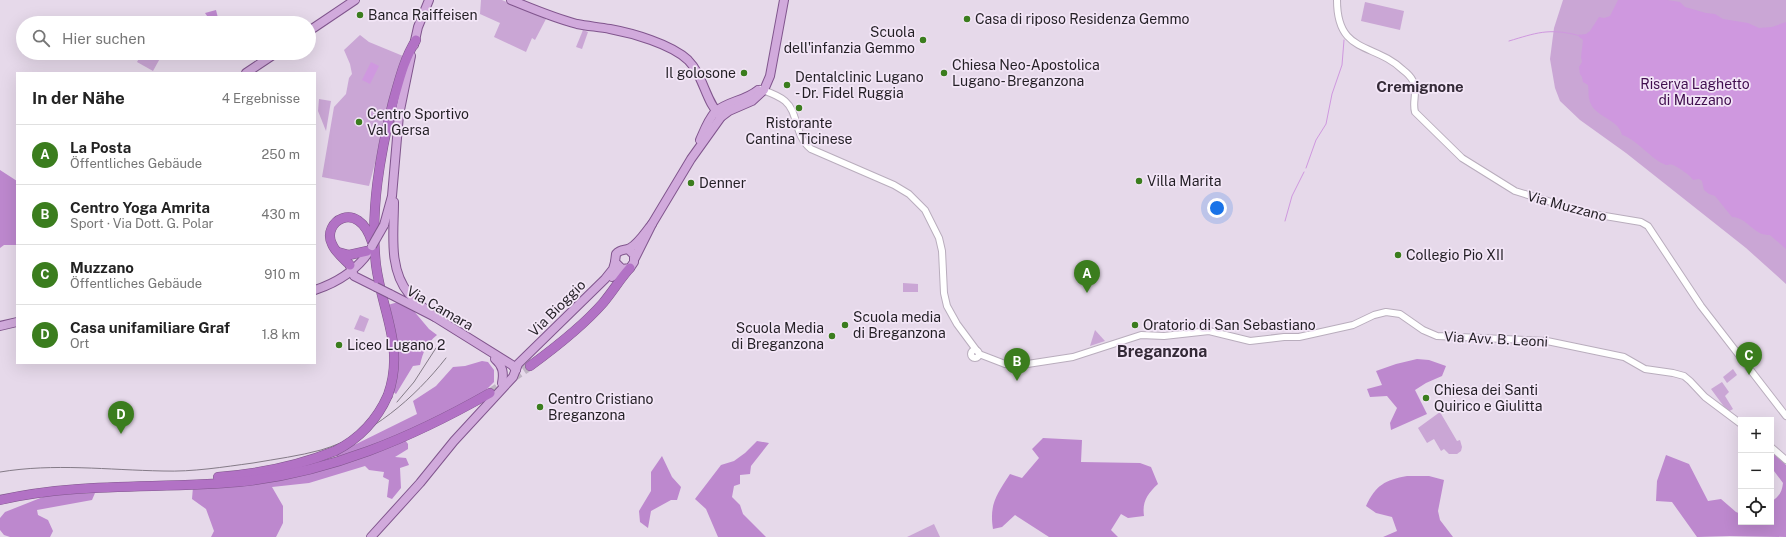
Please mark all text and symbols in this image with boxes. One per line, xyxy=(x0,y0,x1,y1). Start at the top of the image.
place label: Banca Raiffeisen xyxy=(368,7,478,23)
marker: Banca Raiffeisen xyxy=(355,10,365,20)
place label: Casa di riposo Residenza Gemmo xyxy=(975,11,1190,27)
marker: Casa di riposo Residenza Gemmo xyxy=(962,14,972,24)
search box xyxy=(16,16,316,60)
place label: Scuola dell'infanzia Gemmo xyxy=(784,24,915,56)
icon: search xyxy=(30,27,52,49)
text: Hier suchen xyxy=(62,30,145,47)
marker: Scuola dell'infanzia Gemmo xyxy=(918,35,928,45)
place label: Chiesa Neo-Apostolica Lugano- Breganzona xyxy=(952,57,1100,89)
place label: Il golosone xyxy=(665,65,736,81)
marker: Il golosone xyxy=(739,68,749,78)
marker: Chiesa Neo-Apostolica Lugano- Breganzona xyxy=(939,68,949,78)
place label: Dentalclinic Lugano - Dr. Fidel Ruggia xyxy=(795,69,924,101)
park label: Riserva Laghetto di Muzzano xyxy=(1640,76,1750,108)
district label: Cremignone xyxy=(1376,78,1464,95)
marker: Dentalclinic Lugano - Dr. Fidel Ruggia xyxy=(782,80,792,90)
text: In der Nähe xyxy=(32,88,125,108)
text: 4 Ergebnisse xyxy=(222,91,300,106)
marker: Ristorante Cantina Ticinese xyxy=(794,103,804,113)
place label: Centro Sportivo Val Gersa xyxy=(367,106,469,138)
place label: Ristorante Cantina Ticinese xyxy=(745,115,853,147)
marker: Centro Sportivo Val Gersa xyxy=(354,117,364,127)
text: La Posta xyxy=(70,139,131,156)
text: A xyxy=(40,147,50,162)
text: 250 m xyxy=(262,147,300,162)
text: Öffentliches Gebäude xyxy=(70,156,202,171)
place label: Villa Marita xyxy=(1147,173,1222,189)
place label: Denner xyxy=(699,175,746,191)
marker: Villa Marita xyxy=(1134,176,1144,186)
marker: Denner xyxy=(686,178,696,188)
street label: Via Muzzano xyxy=(1525,188,1609,224)
your location xyxy=(1207,198,1227,218)
text: Centro Yoga Amrita xyxy=(70,199,210,216)
text: B xyxy=(41,207,49,222)
text: 430 m xyxy=(261,207,300,222)
text: Sport · Via Dott. G. Polar xyxy=(70,216,214,231)
place label: Collegio Pio XII xyxy=(1406,247,1504,263)
marker: Collegio Pio XII xyxy=(1393,250,1403,260)
text: Muzzano xyxy=(70,259,134,276)
pin: A xyxy=(1074,260,1100,293)
text: C xyxy=(40,267,50,282)
text: 910 m xyxy=(264,267,300,282)
text: Öffentliches Gebäude xyxy=(70,276,202,291)
street label: Via Bioggio xyxy=(525,276,589,340)
street label: Via Camara xyxy=(404,283,476,333)
place label: Scuola media di Breganzona xyxy=(853,309,946,341)
place label: Oratorio di San Sebastiano xyxy=(1143,317,1316,333)
text: Casa unifamiliare Graf xyxy=(70,319,230,336)
place label: Scuola Media di Breganzona xyxy=(731,320,824,352)
marker: Scuola media di Breganzona xyxy=(840,320,850,330)
marker: Oratorio di San Sebastiano xyxy=(1130,320,1140,330)
text: D xyxy=(40,327,50,342)
text: 1.8 km xyxy=(262,327,300,342)
street label: Via Avv. B. Leoni xyxy=(1444,328,1548,350)
marker: Scuola Media di Breganzona xyxy=(827,331,837,341)
text: Ort xyxy=(70,336,89,351)
place label: Liceo Lugano 2 xyxy=(347,337,445,353)
marker: Liceo Lugano 2 xyxy=(334,340,344,350)
district label: Breganzona xyxy=(1117,342,1207,361)
pin: C xyxy=(1736,342,1762,375)
pin: B xyxy=(1004,348,1030,381)
place label: Chiesa dei Santi Quirico e Giulitta xyxy=(1434,382,1543,414)
place label: Centro Cristiano Breganzona xyxy=(548,391,654,423)
marker: Chiesa dei Santi Quirico e Giulitta xyxy=(1421,393,1431,403)
pin: D xyxy=(108,401,134,434)
marker: Centro Cristiano Breganzona xyxy=(535,402,545,412)
map controls xyxy=(1738,417,1774,525)
button: + xyxy=(1738,417,1774,453)
button: − xyxy=(1738,453,1774,489)
button: locate xyxy=(1738,489,1774,525)

